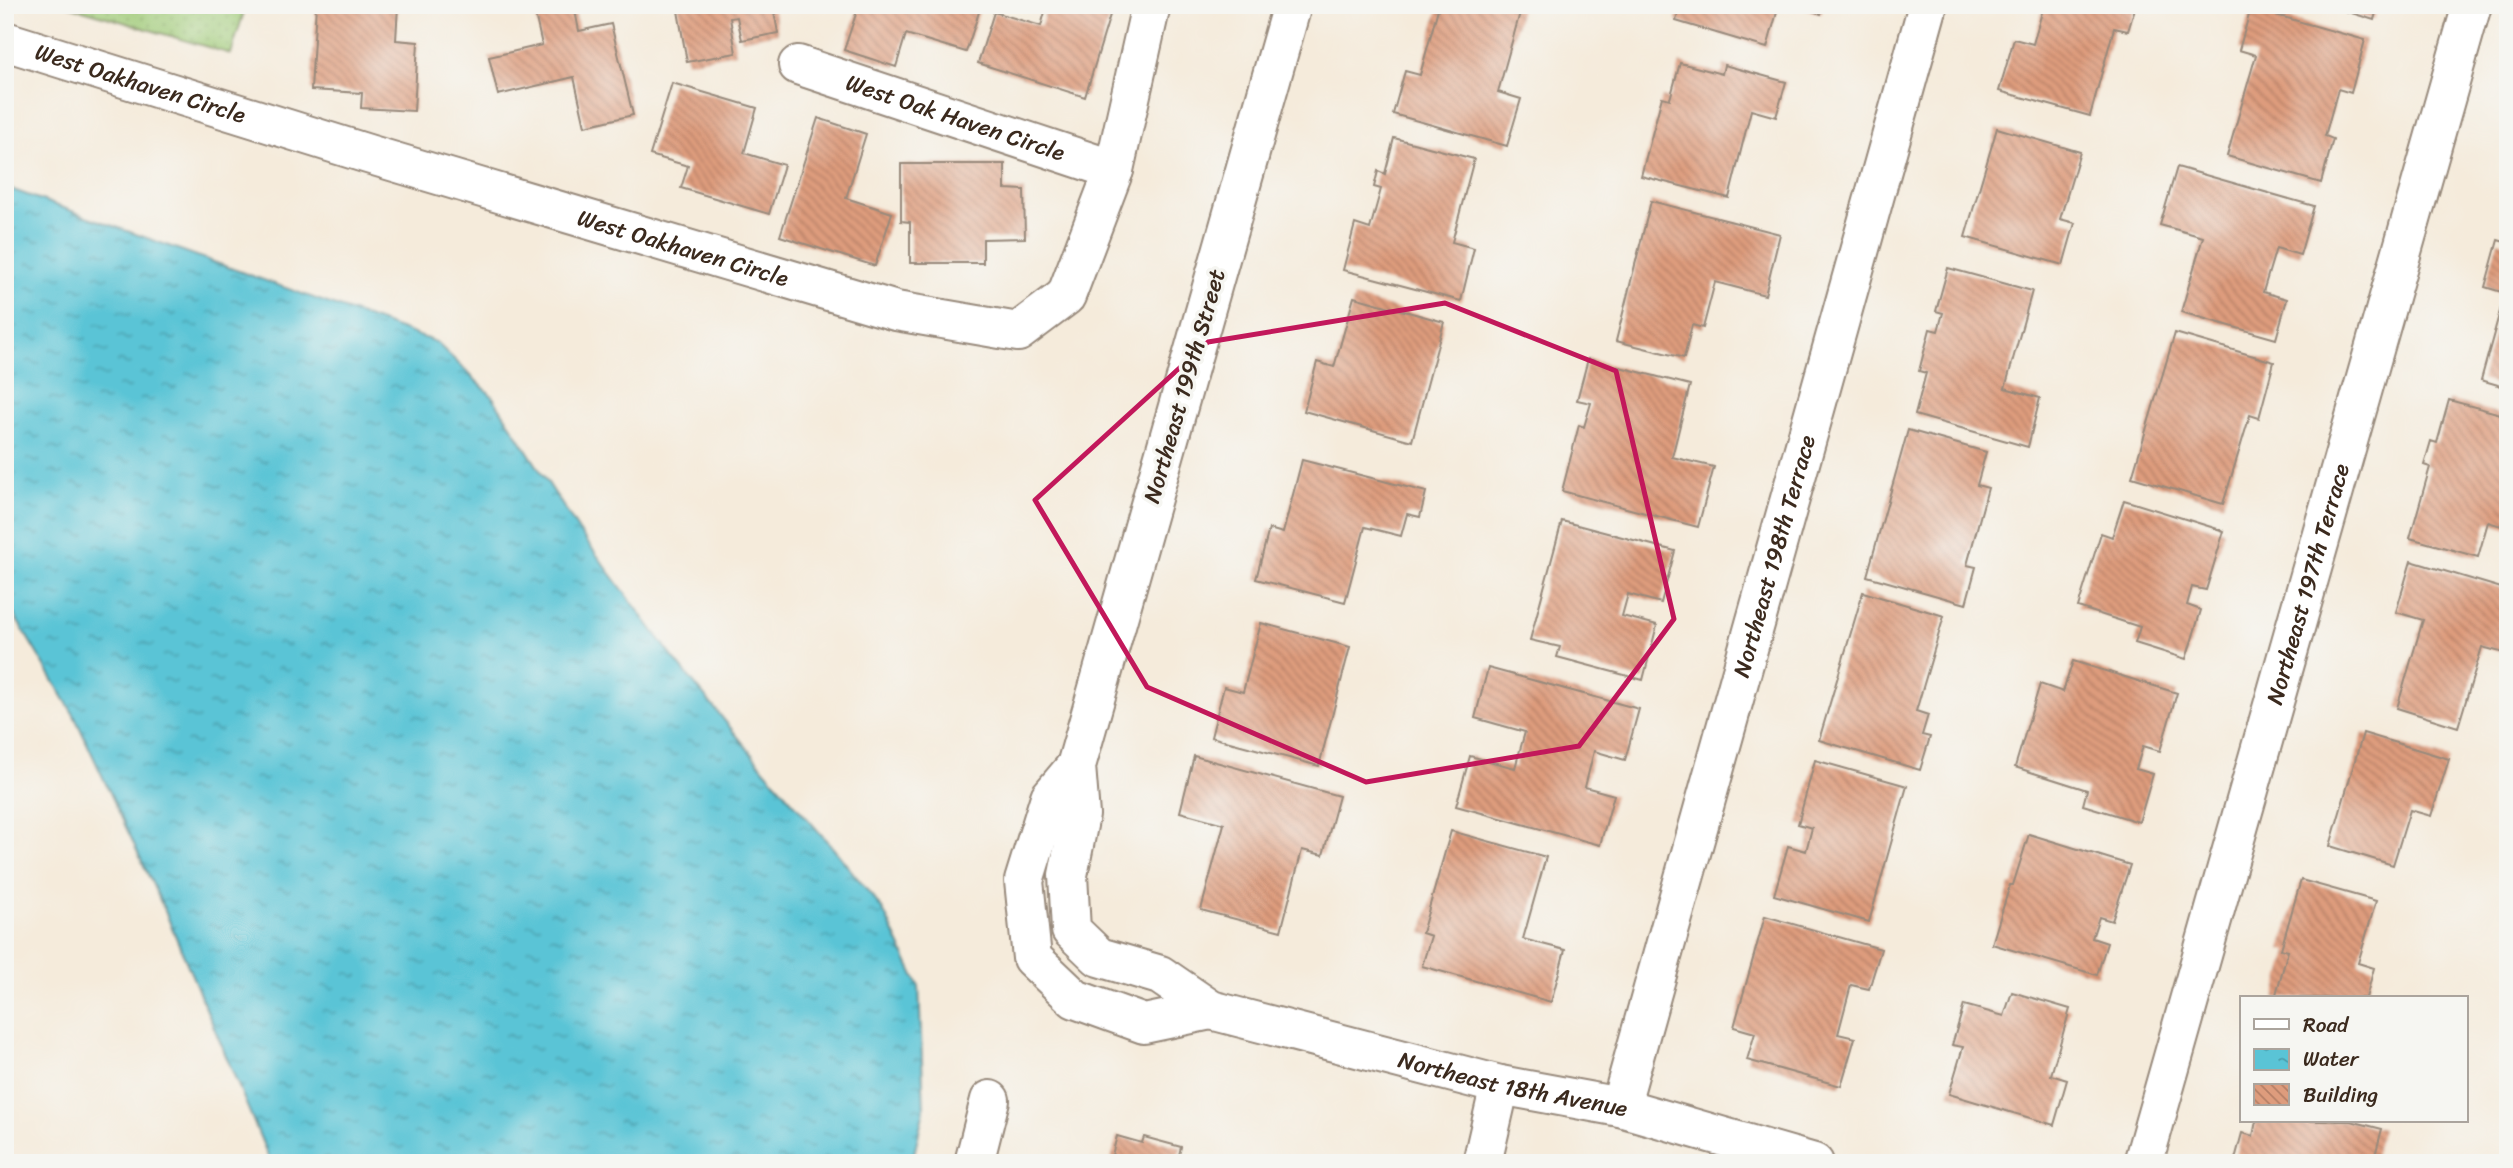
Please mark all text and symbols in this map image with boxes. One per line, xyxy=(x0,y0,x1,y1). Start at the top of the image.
street label: West Oakhaven Circle xyxy=(30,32,251,136)
street label: West Oak Haven Circle xyxy=(840,62,1070,173)
street label: West Oakhaven Circle xyxy=(572,197,794,299)
street label: Northeast 199th Street xyxy=(1131,264,1238,508)
street label: Northeast 198th Terrace xyxy=(1721,430,1828,682)
street label: Northeast 197th Terrace xyxy=(2254,459,2362,710)
legend xyxy=(2240,996,2468,1122)
text: Road xyxy=(2303,1006,2350,1044)
street label: Northeast 18th Avenue xyxy=(1394,1039,1633,1129)
text: Water xyxy=(2303,1040,2360,1078)
text: Building xyxy=(2303,1076,2379,1114)

